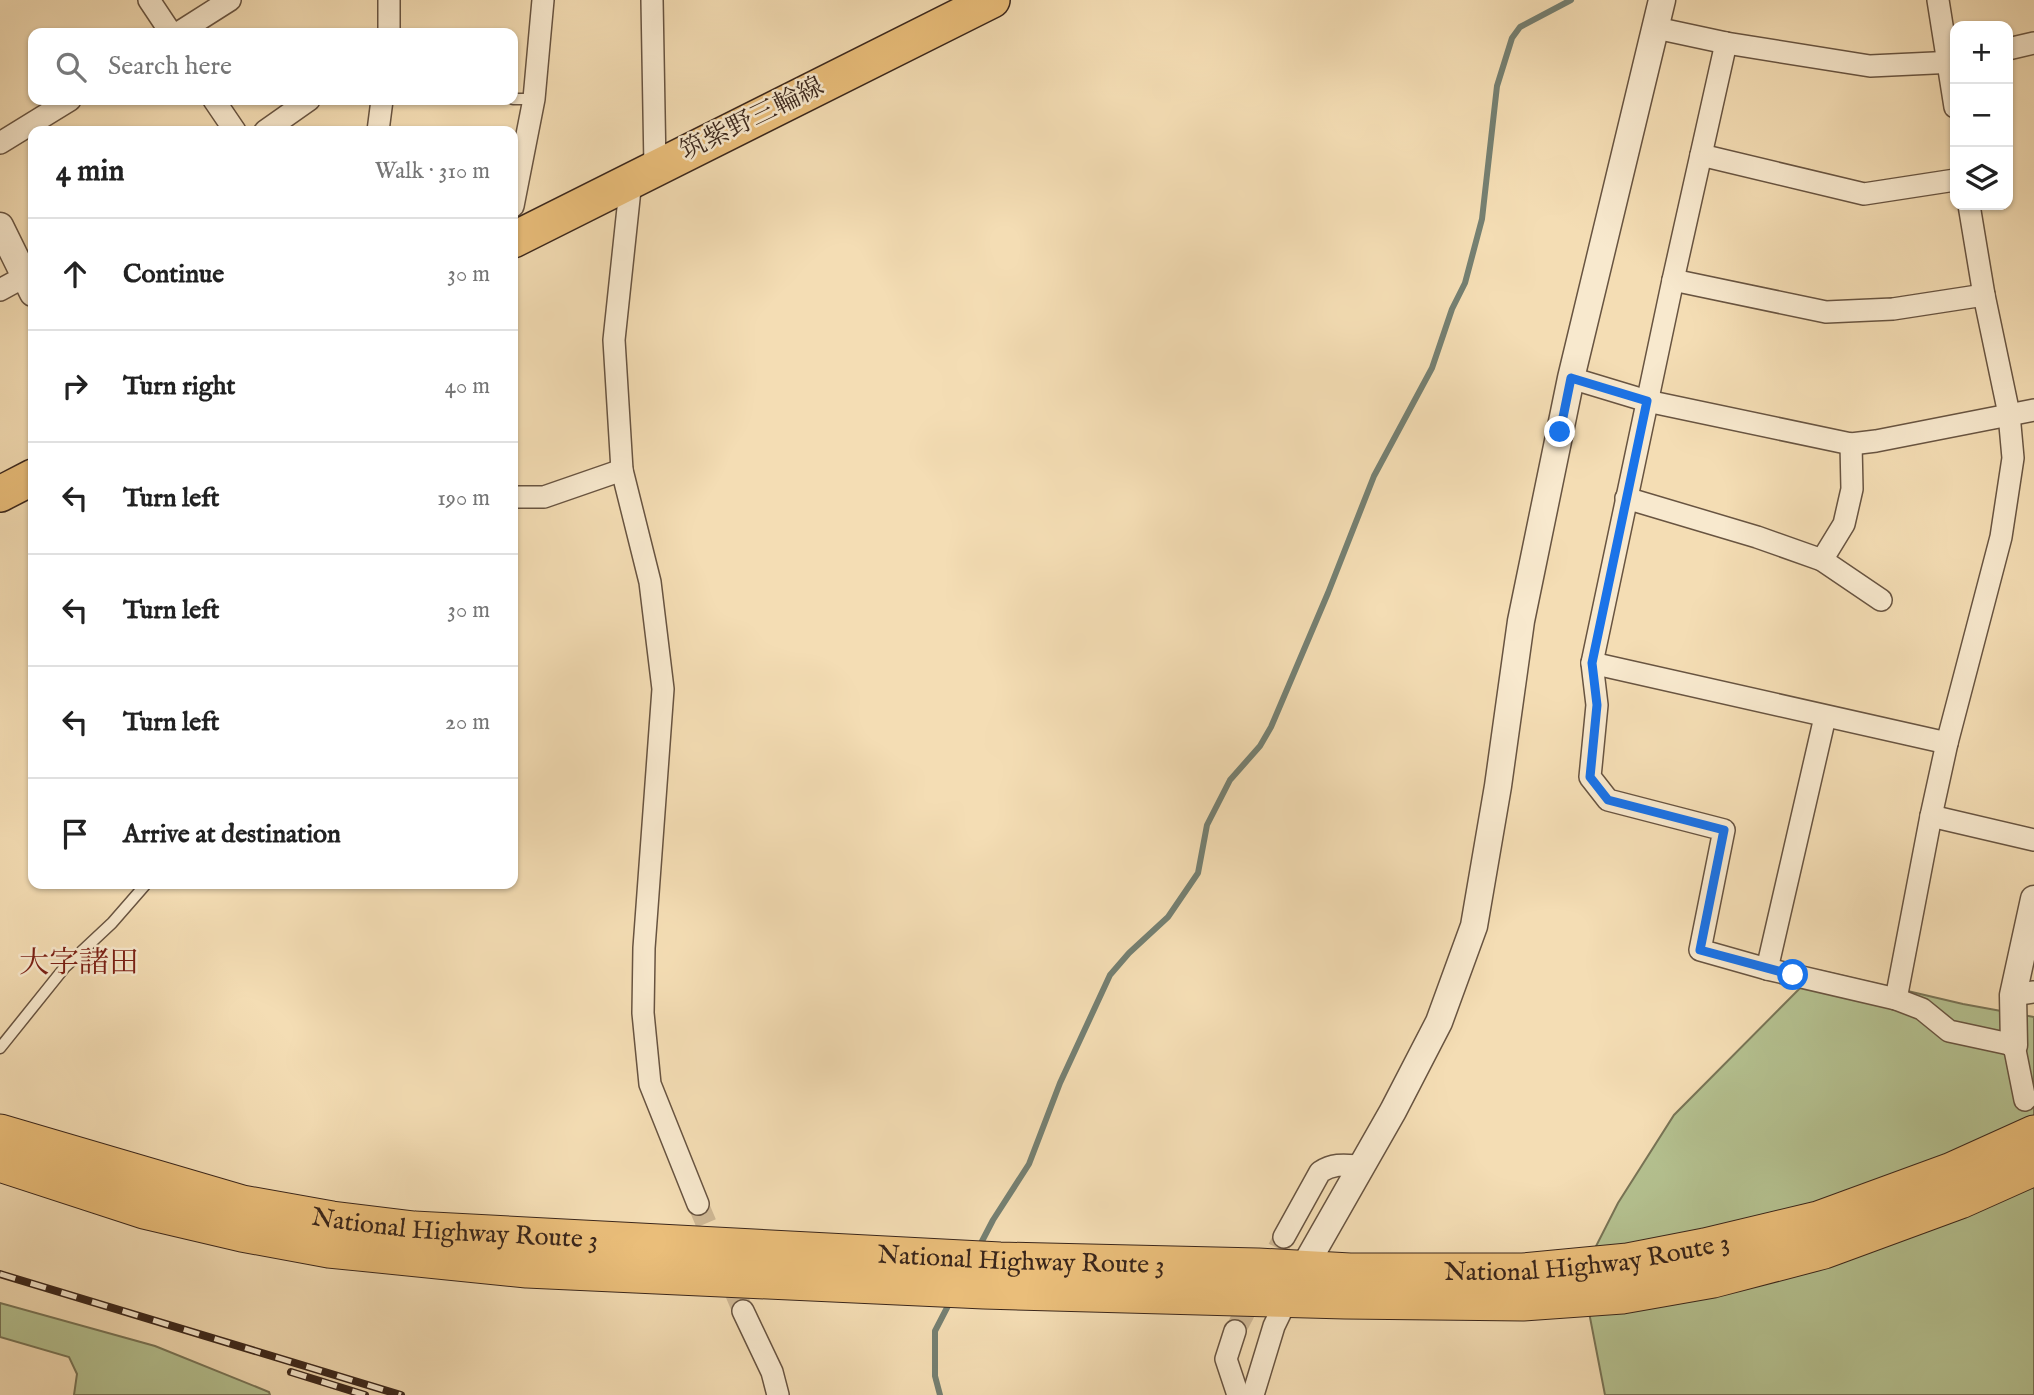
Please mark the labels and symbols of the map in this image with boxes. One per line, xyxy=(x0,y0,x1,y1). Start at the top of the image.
street label: 筑紫野三輪線 xyxy=(675,70,829,168)
route end xyxy=(1544,416,1575,447)
district label: 大字諸田 xyxy=(19,945,139,983)
route start xyxy=(1777,959,1808,990)
street label: National Highway Route 3 xyxy=(309,1200,599,1256)
street label: National Highway Route 3 xyxy=(1444,1225,1733,1289)
street label: National Highway Route 3 xyxy=(877,1238,1165,1281)

